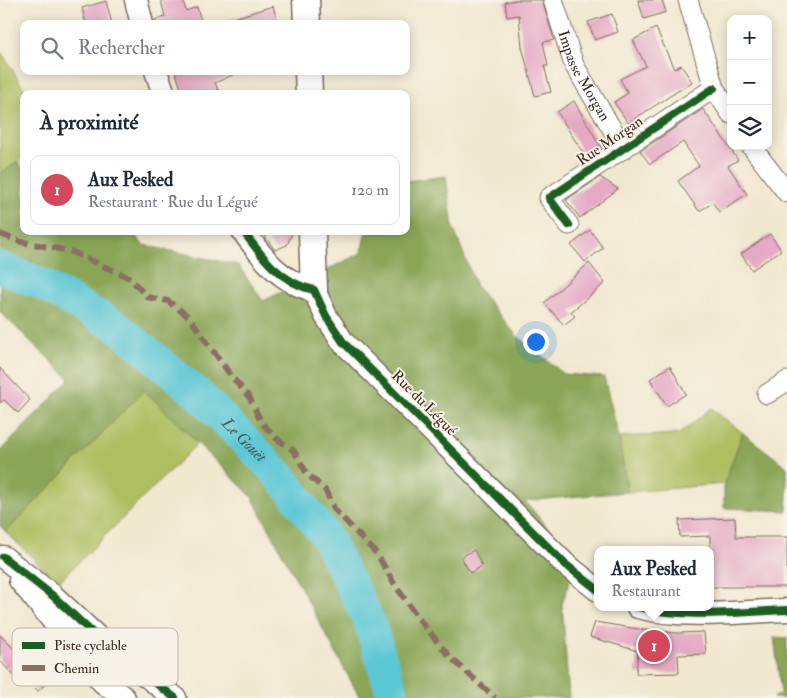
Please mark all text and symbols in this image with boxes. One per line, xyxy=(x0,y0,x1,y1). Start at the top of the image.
map controls xyxy=(727,15,772,150)
button: + xyxy=(727,15,772,60)
search box xyxy=(20,20,410,75)
street label: Impasse Morgan xyxy=(554,28,615,125)
icon: search xyxy=(38,34,66,62)
text: Rechercher xyxy=(78,36,165,60)
button: − xyxy=(727,60,772,105)
button: layers xyxy=(727,105,772,150)
text: À proximité xyxy=(40,109,138,136)
street label: Rue Morgan xyxy=(573,112,647,170)
text: Aux Pesked xyxy=(88,168,173,192)
text: 1 xyxy=(54,180,60,200)
text: 120 m xyxy=(351,180,389,200)
text: Restaurant · Rue du Légué xyxy=(88,192,258,212)
your location xyxy=(523,329,549,355)
street label: Rue du Légué xyxy=(387,366,461,440)
water label: Le Gouët xyxy=(217,413,272,468)
popup xyxy=(594,546,714,611)
text: Aux Pesked xyxy=(611,557,697,581)
text: Restaurant xyxy=(611,581,681,601)
pin: 1 xyxy=(638,627,670,665)
legend xyxy=(12,628,178,686)
text: Piste cyclable xyxy=(54,637,127,655)
text: Chemin xyxy=(54,660,99,677)

